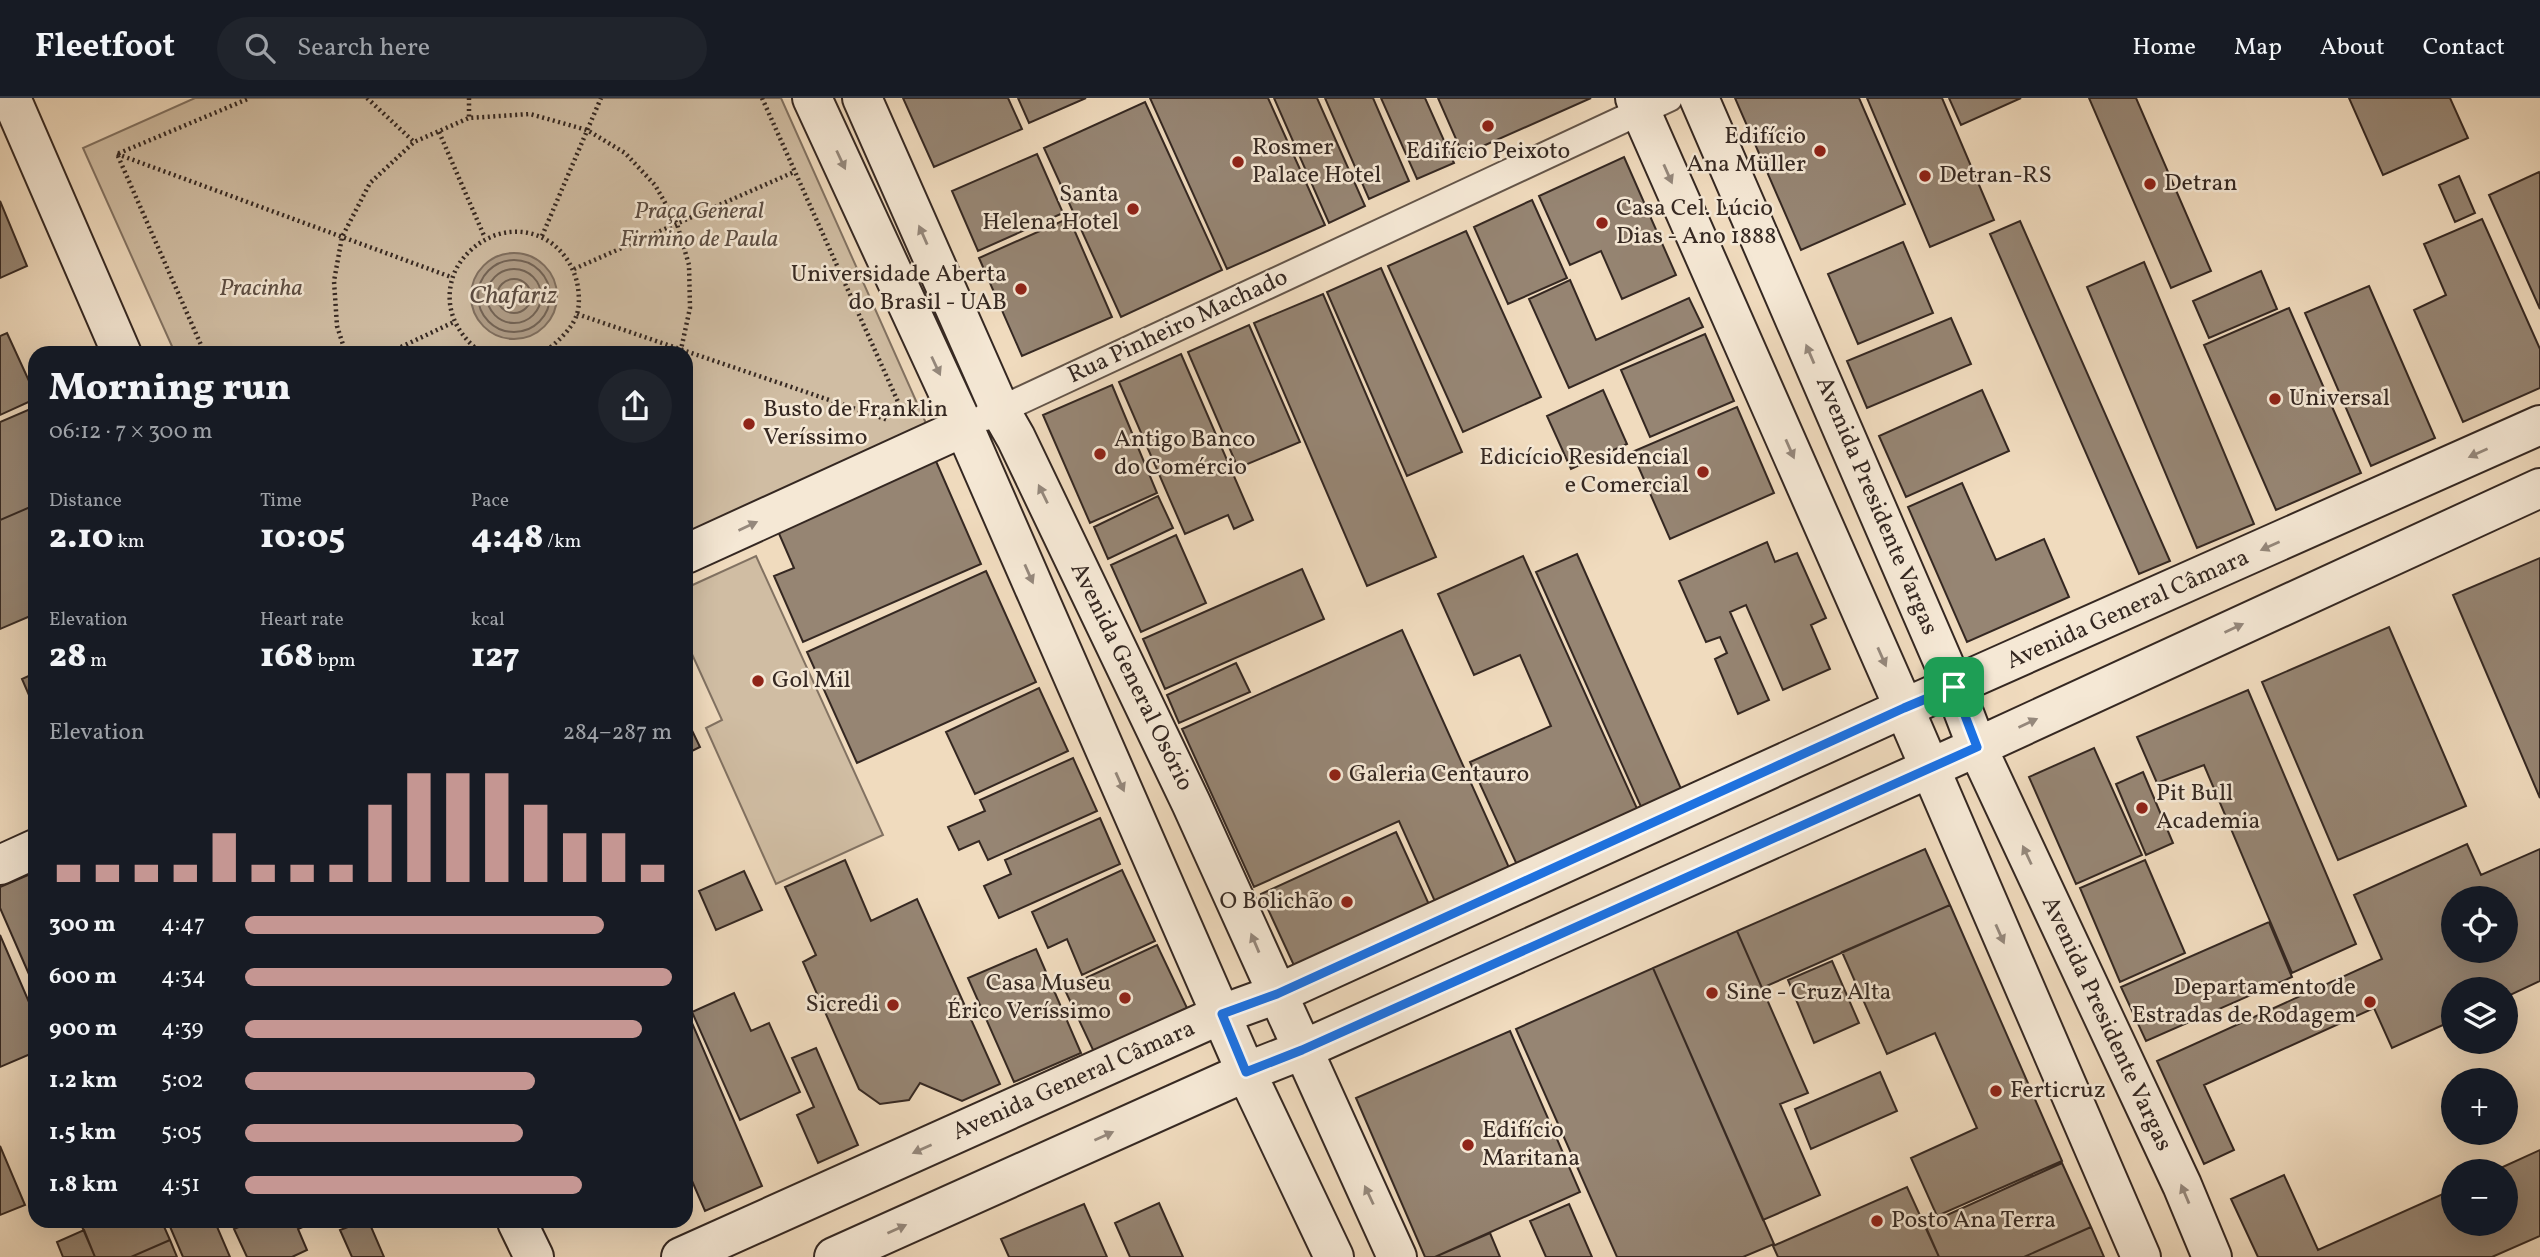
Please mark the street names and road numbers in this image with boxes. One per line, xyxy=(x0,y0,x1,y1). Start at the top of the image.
street label: Rua Pinheiro Machado xyxy=(1062,261,1294,393)
street label: Avenida Presidente Vargas xyxy=(1806,372,1946,640)
street label: Avenida General Câmara xyxy=(2001,541,2255,679)
street label: Avenida General Osório xyxy=(1061,557,1201,797)
street label: Avenida Presidente Vargas xyxy=(2032,891,2180,1157)
street label: Avenida General Câmara xyxy=(947,1012,1201,1150)

